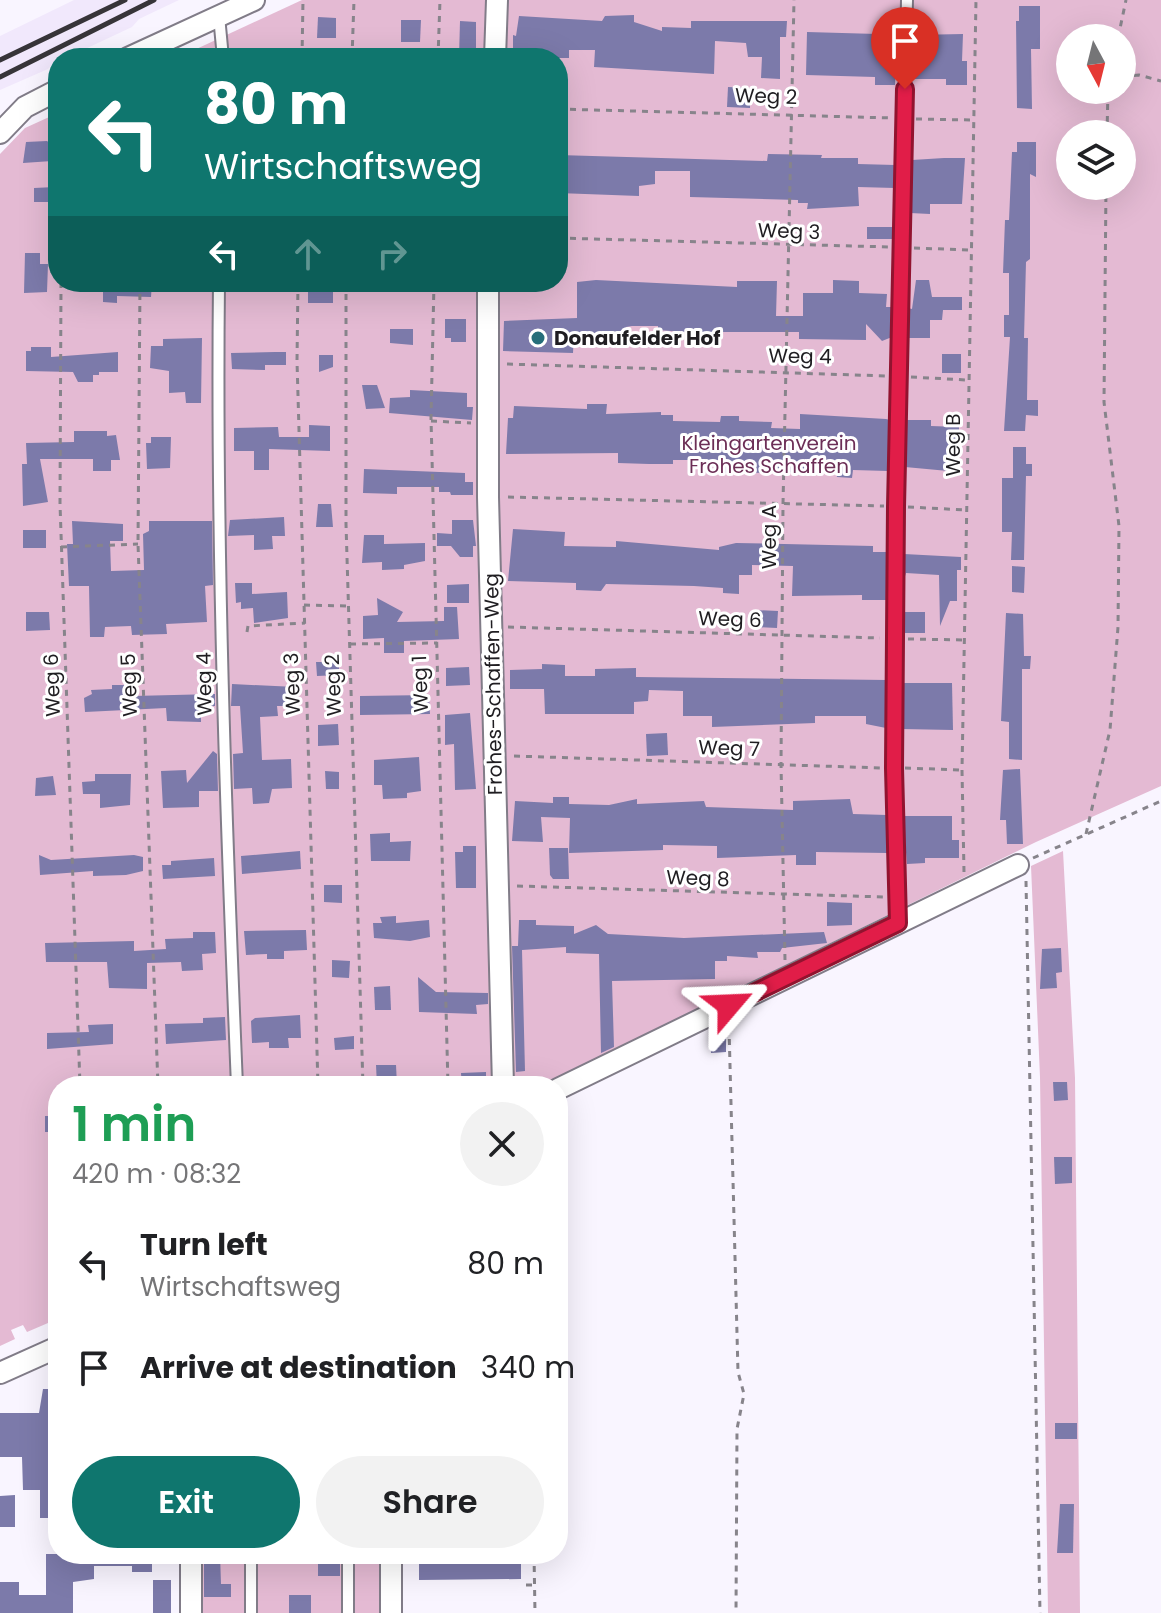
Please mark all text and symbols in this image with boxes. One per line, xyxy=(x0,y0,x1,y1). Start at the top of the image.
pin xyxy=(871,7,939,89)
icon: arrive xyxy=(883,19,927,63)
north arrow xyxy=(1056,24,1136,104)
map controls xyxy=(1056,24,1136,200)
text: 80 m xyxy=(204,65,348,144)
icon: left xyxy=(72,80,176,184)
street label: Weg 2 xyxy=(734,81,798,111)
button: layers xyxy=(1056,120,1136,200)
text: Wirtschaftsweg xyxy=(204,141,482,192)
street label: Weg 3 xyxy=(757,216,821,246)
icon: left xyxy=(202,232,246,276)
icon: ahead xyxy=(286,232,330,276)
icon: right xyxy=(370,232,414,276)
place label: Donaufelder Hof xyxy=(554,324,721,352)
marker: Donaufelder Hof xyxy=(529,329,547,347)
street label: Weg 4 xyxy=(768,341,832,371)
street label: Weg B xyxy=(939,413,967,477)
park label: Kleingartenverein Frohes Schaffen xyxy=(681,429,857,480)
street label: Weg A xyxy=(755,505,783,569)
street label: Frohes-Schaffen-Weg xyxy=(477,573,509,795)
street label: Weg 6 xyxy=(698,604,762,634)
street label: Weg 4 xyxy=(189,652,219,716)
street label: Weg 3 xyxy=(277,652,307,716)
street label: Weg 6 xyxy=(37,653,67,717)
street label: Weg 5 xyxy=(114,653,144,717)
street label: Weg 2 xyxy=(318,653,348,717)
street label: Weg 1 xyxy=(405,655,435,713)
street label: Weg 7 xyxy=(698,733,760,763)
street label: Weg 8 xyxy=(666,863,730,893)
position arrow xyxy=(687,963,771,1047)
text: 1 min xyxy=(72,1091,196,1158)
button: close xyxy=(460,1102,544,1186)
text: 420 m · 08:32 xyxy=(72,1156,241,1192)
text: Turn left xyxy=(140,1223,268,1266)
icon: left xyxy=(72,1242,116,1286)
text: 80 m xyxy=(467,1242,544,1285)
text: Wirtschaftsweg xyxy=(140,1269,341,1305)
icon: arrive xyxy=(72,1346,116,1390)
text: Arrive at destination xyxy=(140,1346,457,1389)
text: 340 m xyxy=(481,1346,575,1389)
button: Exit xyxy=(72,1456,300,1548)
button: Share xyxy=(316,1456,544,1548)

